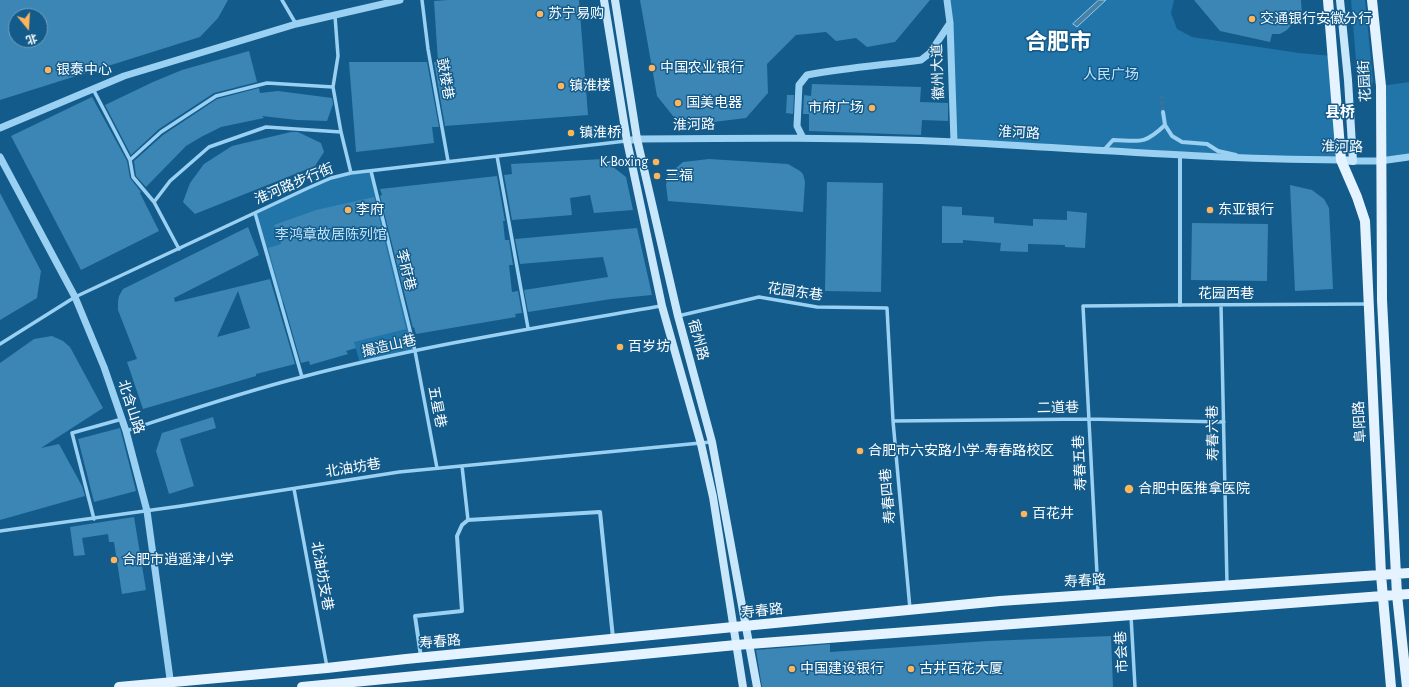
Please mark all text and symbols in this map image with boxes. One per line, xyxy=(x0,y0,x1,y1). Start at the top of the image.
place label: 苏宁易购 xyxy=(548,6,604,22)
north arrow xyxy=(8,8,48,48)
marker: 苏宁易购 xyxy=(535,9,545,19)
place label: 交通银行安徽分行 xyxy=(1260,11,1372,27)
marker: 交通银行安徽分行 xyxy=(1247,14,1257,24)
district label: 合肥市 xyxy=(1025,29,1091,55)
text: 北 xyxy=(25,32,38,46)
street label: 徽州大道 xyxy=(929,44,947,100)
street label: 鼓楼巷 xyxy=(433,57,457,101)
place label: 中国农业银行 xyxy=(660,60,744,76)
street label: 花园街 xyxy=(1356,60,1374,102)
place label: 银泰中心 xyxy=(56,62,112,78)
marker: 中国农业银行 xyxy=(647,63,657,73)
marker: 银泰中心 xyxy=(43,65,53,75)
park label: 人民广场 xyxy=(1083,67,1139,83)
place label: 镇淮楼 xyxy=(569,78,611,94)
marker: 镇淮楼 xyxy=(556,81,566,91)
place label: 国美电器 xyxy=(686,95,742,111)
marker: 国美电器 xyxy=(673,98,683,108)
place label: 市府广场 xyxy=(808,100,864,116)
marker: 市府广场 xyxy=(867,103,877,113)
district label: 县桥 xyxy=(1325,103,1355,121)
street label: 淮河路 xyxy=(673,116,715,134)
street label: 淮河路 xyxy=(998,124,1040,142)
place label: 镇淮桥 xyxy=(579,125,621,141)
marker: 镇淮桥 xyxy=(566,128,576,138)
street label: 淮河路 xyxy=(1321,138,1363,156)
place label: K-Boxing xyxy=(600,154,648,170)
marker: K-Boxing xyxy=(651,157,661,167)
street label: 淮河路步行街 xyxy=(252,160,336,208)
place label: 三福 xyxy=(665,168,693,184)
marker: 三福 xyxy=(652,171,662,181)
place label: 李府 xyxy=(356,202,384,218)
place label: 东亚银行 xyxy=(1218,202,1274,218)
marker: 李府 xyxy=(343,205,353,215)
marker: 东亚银行 xyxy=(1205,205,1215,215)
park label: 李鸿章故居陈列馆 xyxy=(275,227,387,243)
street label: 李府巷 xyxy=(393,248,419,292)
street label: 花园东巷 xyxy=(766,280,824,304)
street label: 花园西巷 xyxy=(1198,286,1254,302)
street label: 宿州路 xyxy=(684,318,712,362)
street label: 撮造山巷 xyxy=(360,332,418,360)
place label: 百岁坊 xyxy=(628,339,670,355)
marker: 百岁坊 xyxy=(615,342,625,352)
street label: 北含山路 xyxy=(114,378,148,436)
street label: 五星巷 xyxy=(425,385,449,429)
street label: 二道巷 xyxy=(1037,399,1079,417)
street label: 阜阳路 xyxy=(1351,401,1369,443)
street label: 寿春六巷 xyxy=(1204,405,1222,461)
street label: 寿春五巷 xyxy=(1070,435,1090,491)
place label: 合肥市六安路小学-寿春路校区 xyxy=(868,443,1054,459)
marker: 合肥市六安路小学-寿春路校区 xyxy=(855,446,865,456)
street label: 北油坊巷 xyxy=(324,455,382,481)
street label: 寿春四巷 xyxy=(877,467,899,525)
place label: 合肥中医推拿医院 xyxy=(1138,481,1250,497)
marker: 合肥中医推拿医院 xyxy=(1123,483,1135,495)
place label: 百花井 xyxy=(1032,506,1074,522)
marker: 百花井 xyxy=(1019,509,1029,519)
street label: 北油坊支巷 xyxy=(308,540,336,612)
place label: 合肥市逍遥津小学 xyxy=(122,552,234,568)
marker: 合肥市逍遥津小学 xyxy=(109,555,119,565)
street label: 寿春路 xyxy=(1063,571,1107,591)
street label: 寿春路 xyxy=(740,600,784,622)
street label: 市会巷 xyxy=(1113,631,1131,673)
street label: 寿春路 xyxy=(418,632,462,652)
place label: 中国建设银行 xyxy=(800,661,884,677)
place label: 古井百花大厦 xyxy=(919,661,1003,677)
marker: 中国建设银行 xyxy=(787,664,797,674)
marker: 古井百花大厦 xyxy=(906,664,916,674)

